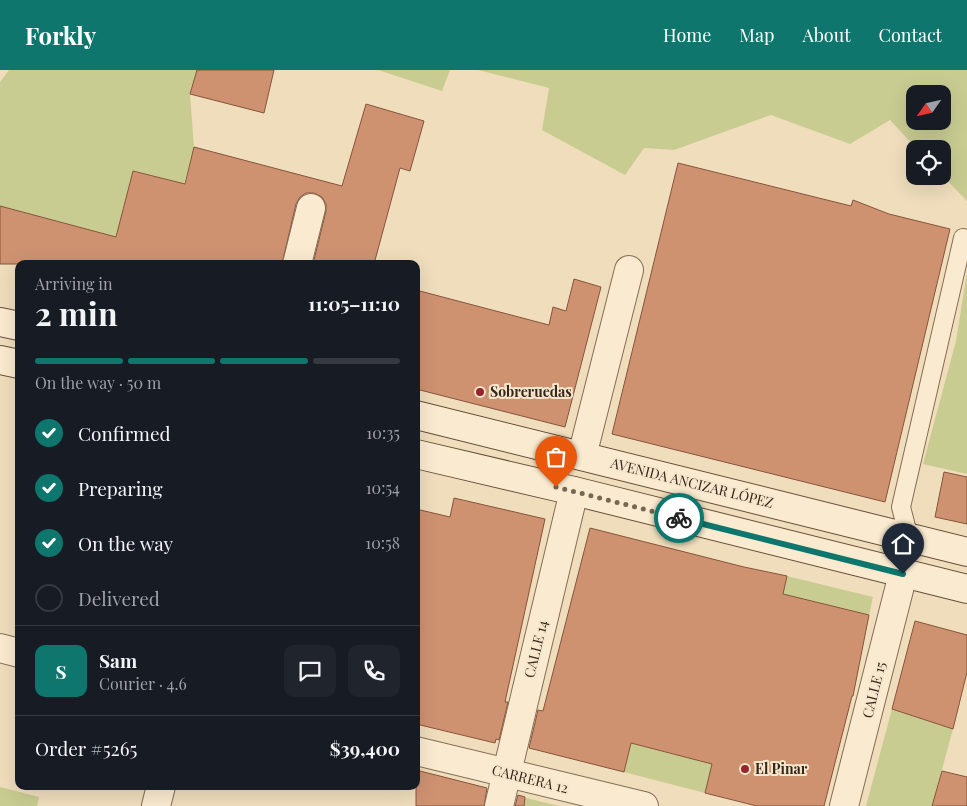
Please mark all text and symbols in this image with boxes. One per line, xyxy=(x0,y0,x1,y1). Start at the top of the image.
text: Forkly xyxy=(25,19,96,51)
text: Home xyxy=(663,23,711,47)
text: Map xyxy=(739,23,774,47)
text: About xyxy=(802,23,851,47)
text: Contact xyxy=(879,23,942,47)
north arrow xyxy=(906,85,951,130)
map controls xyxy=(906,85,951,185)
button: locate xyxy=(906,140,951,185)
text: Arriving in xyxy=(35,273,113,294)
text: 11:05–11:10 xyxy=(308,290,400,316)
text: 2 min xyxy=(35,291,118,334)
text: On the way · 50 m xyxy=(35,372,161,393)
place label: Sobreruedas xyxy=(490,382,572,401)
marker: Sobreruedas xyxy=(474,386,486,398)
icon: check xyxy=(35,419,63,447)
text: Confirmed xyxy=(78,420,171,446)
text: 10:35 xyxy=(366,422,400,443)
pin xyxy=(535,436,577,487)
icon: bag xyxy=(542,443,570,471)
street label: AVENIDA ANCIZAR LÓPEZ xyxy=(608,453,776,512)
icon: check xyxy=(35,474,63,502)
text: Preparing xyxy=(78,475,163,501)
text: 10:54 xyxy=(366,477,400,498)
courier xyxy=(654,493,704,543)
icon: bike xyxy=(665,504,693,532)
pin xyxy=(882,523,924,574)
icon: check xyxy=(35,529,63,557)
text: On the way xyxy=(78,530,173,556)
icon: home xyxy=(889,530,917,558)
text: 10:58 xyxy=(365,532,400,553)
text: Delivered xyxy=(78,585,160,611)
street label: CALLE 14 xyxy=(519,618,552,680)
button: chat xyxy=(284,645,336,697)
button: phone xyxy=(348,645,400,697)
text: Sam xyxy=(99,647,137,673)
text: S xyxy=(55,658,67,684)
street label: CALLE 15 xyxy=(857,660,890,720)
text: Courier · 4.6 xyxy=(99,673,187,694)
text: Order #5265 xyxy=(35,735,137,761)
text: $39,400 xyxy=(330,735,400,761)
place label: El Pinar xyxy=(755,759,808,778)
street label: CARRERA 12 xyxy=(490,760,571,797)
marker: El Pinar xyxy=(739,763,751,775)

